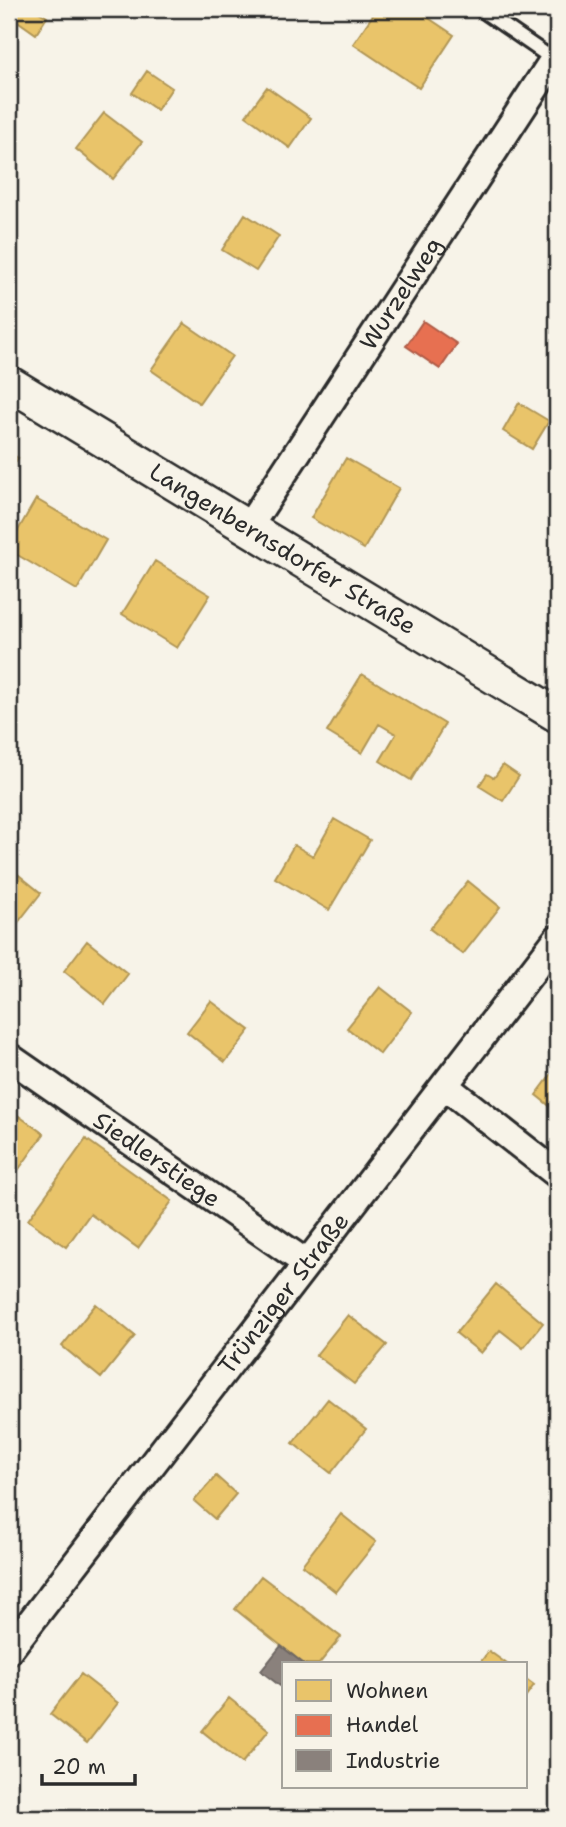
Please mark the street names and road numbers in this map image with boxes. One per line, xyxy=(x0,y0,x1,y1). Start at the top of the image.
street label: Wurzelweg xyxy=(352,231,450,356)
street label: Langenbernsdorfer Straße xyxy=(143,456,422,642)
street label: Siedlerstiege xyxy=(87,1104,227,1215)
street label: Trünziger Straße xyxy=(211,1206,356,1381)

